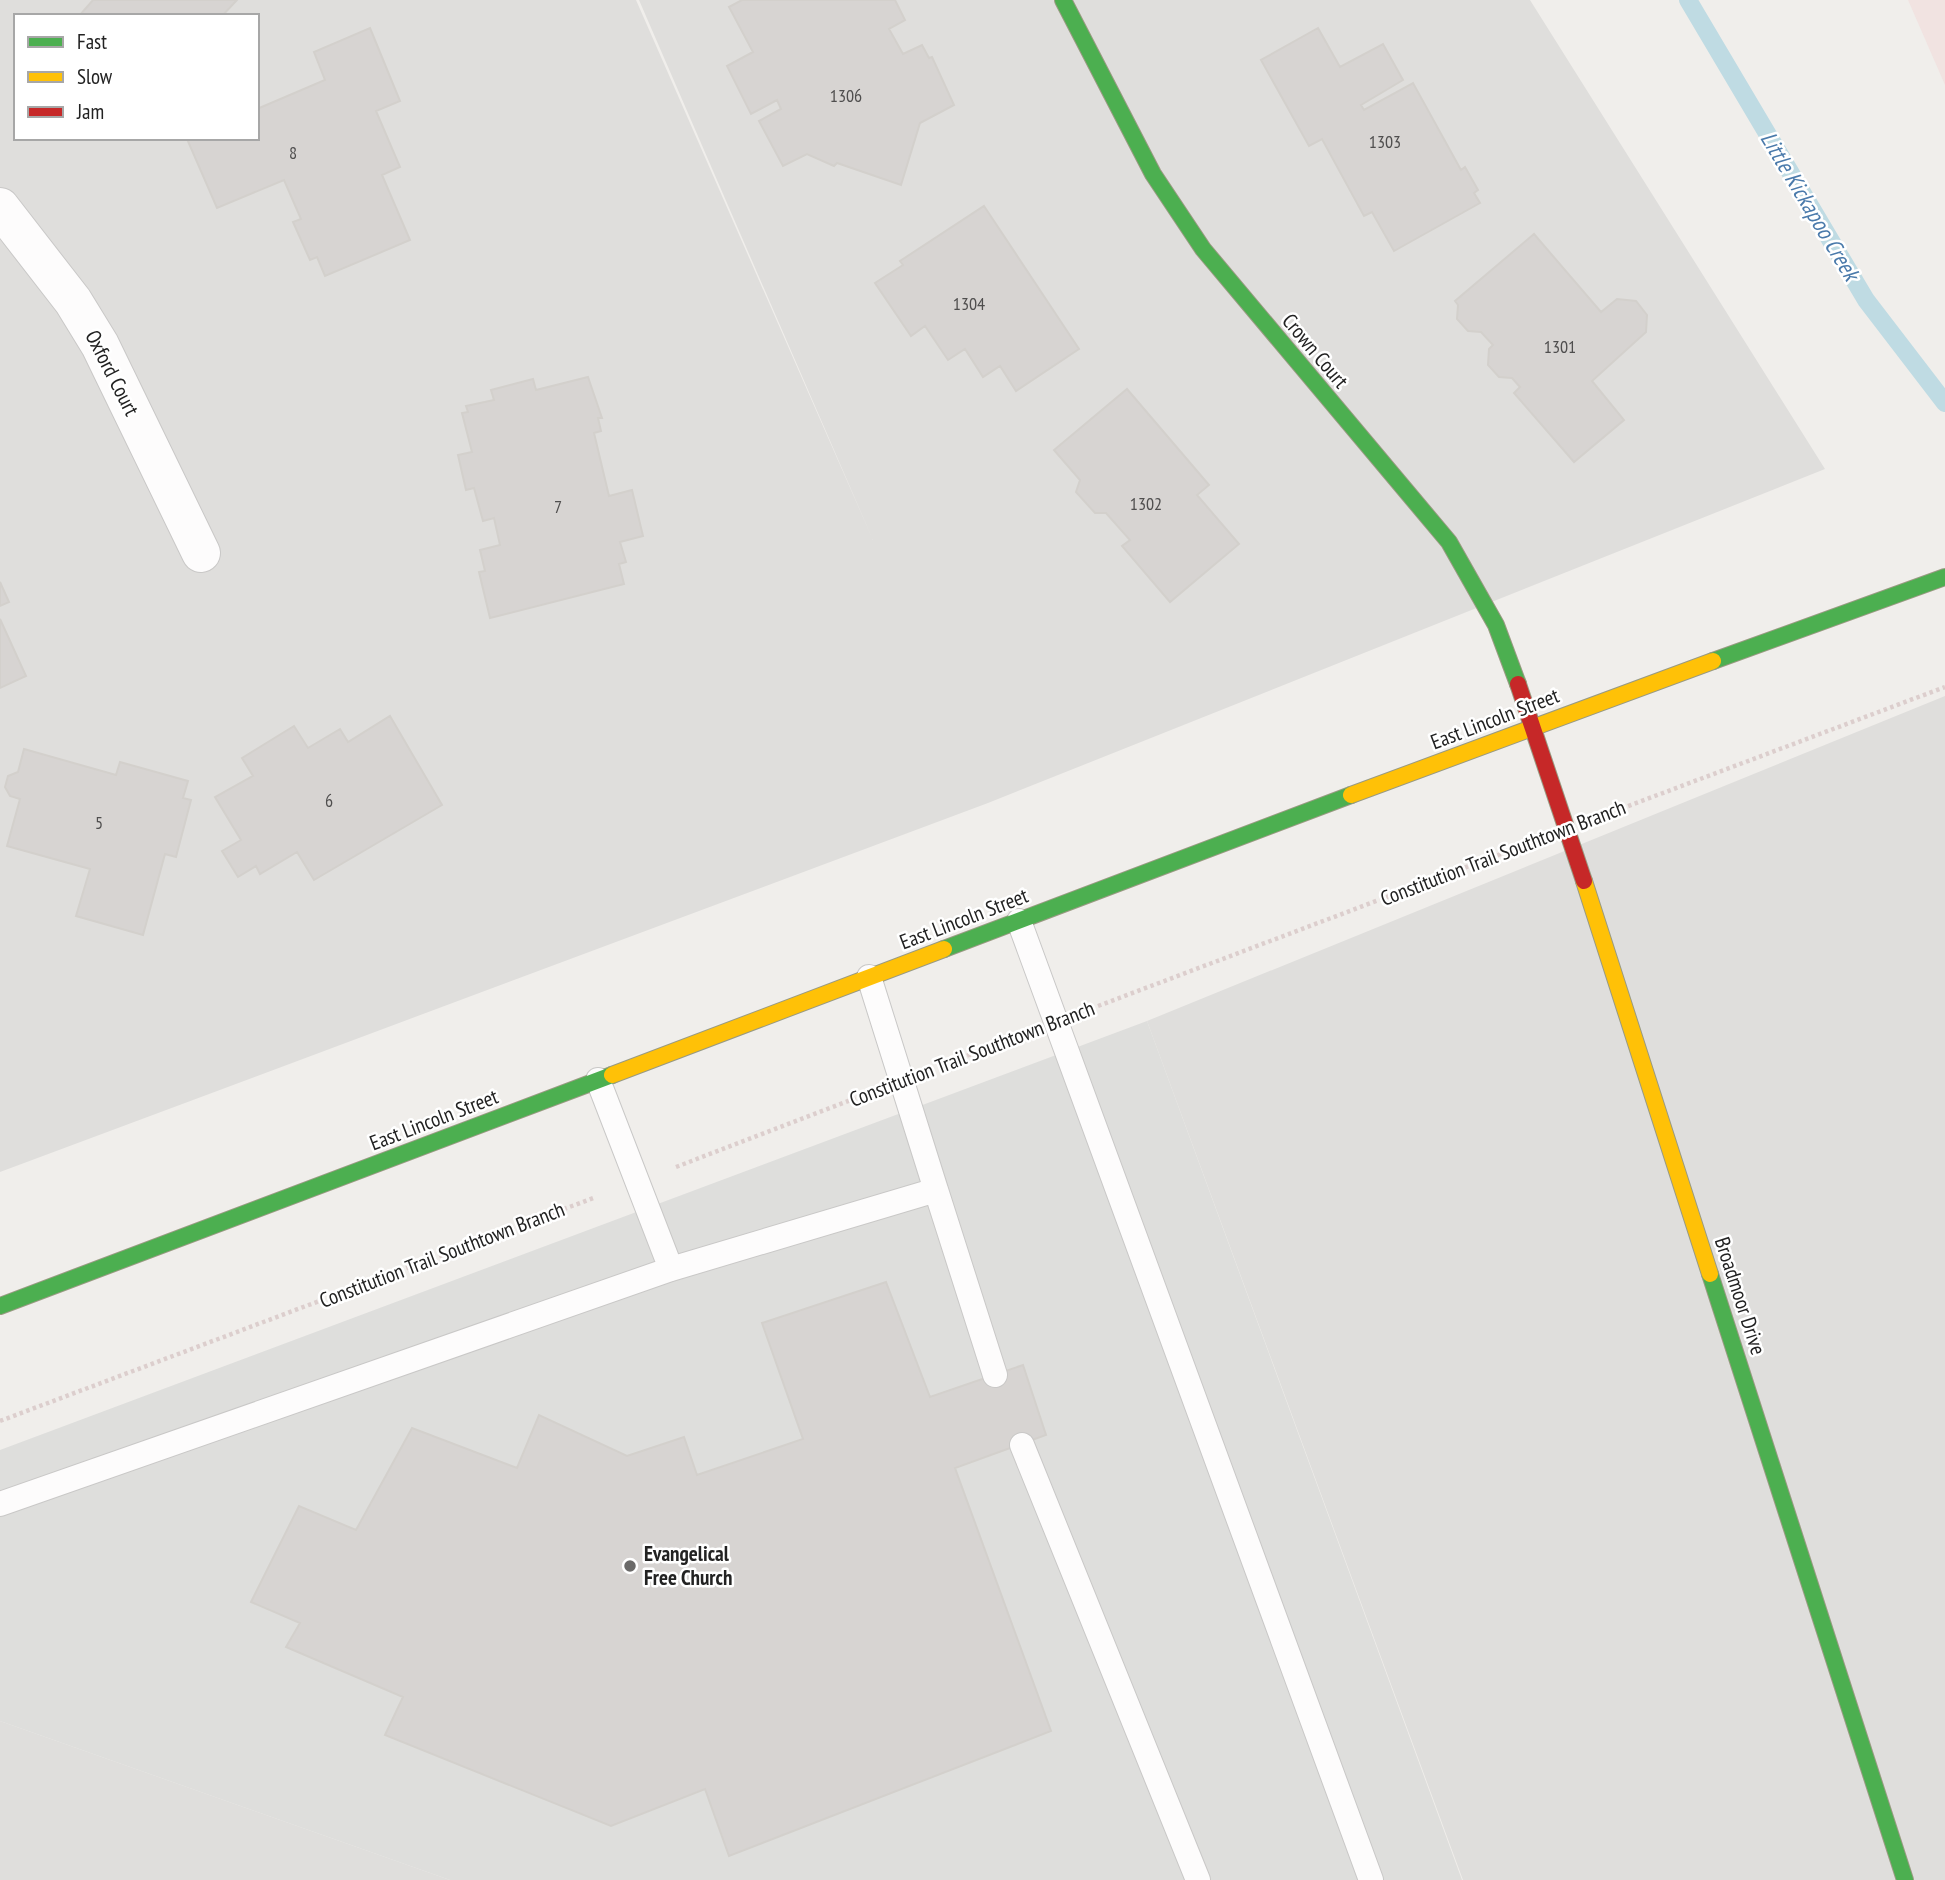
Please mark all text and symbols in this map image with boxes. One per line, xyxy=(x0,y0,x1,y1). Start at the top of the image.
legend xyxy=(14,14,259,140)
text: Fast xyxy=(77,28,107,55)
text: Slow xyxy=(77,63,113,90)
house number: 1306 xyxy=(830,84,862,107)
text: Jam xyxy=(76,98,104,125)
water label: Little Kickapoo Creek xyxy=(1755,126,1868,288)
house number: 1303 xyxy=(1369,130,1401,153)
house number: 8 xyxy=(289,141,297,164)
house number: 1304 xyxy=(953,292,985,315)
street label: Crown Court xyxy=(1276,308,1355,394)
street label: Oxford Court xyxy=(79,325,146,420)
house number: 1301 xyxy=(1544,335,1576,358)
house number: 1302 xyxy=(1130,492,1162,515)
house number: 7 xyxy=(554,495,562,518)
street label: East Lincoln Street xyxy=(1427,682,1563,755)
house number: 6 xyxy=(325,789,333,812)
street label: Constitution Trail Southtown Branch xyxy=(1376,793,1629,912)
house number: 5 xyxy=(95,811,103,834)
street label: East Lincoln Street xyxy=(896,882,1032,955)
street label: Constitution Trail Southtown Branch xyxy=(845,994,1098,1113)
street label: East Lincoln Street xyxy=(366,1083,502,1156)
street label: Constitution Trail Southtown Branch xyxy=(315,1195,568,1314)
street label: Broadmoor Drive xyxy=(1709,1233,1772,1358)
place label: Evangelical Free Church xyxy=(644,1540,732,1591)
marker: Evangelical Free Church xyxy=(622,1558,638,1574)

